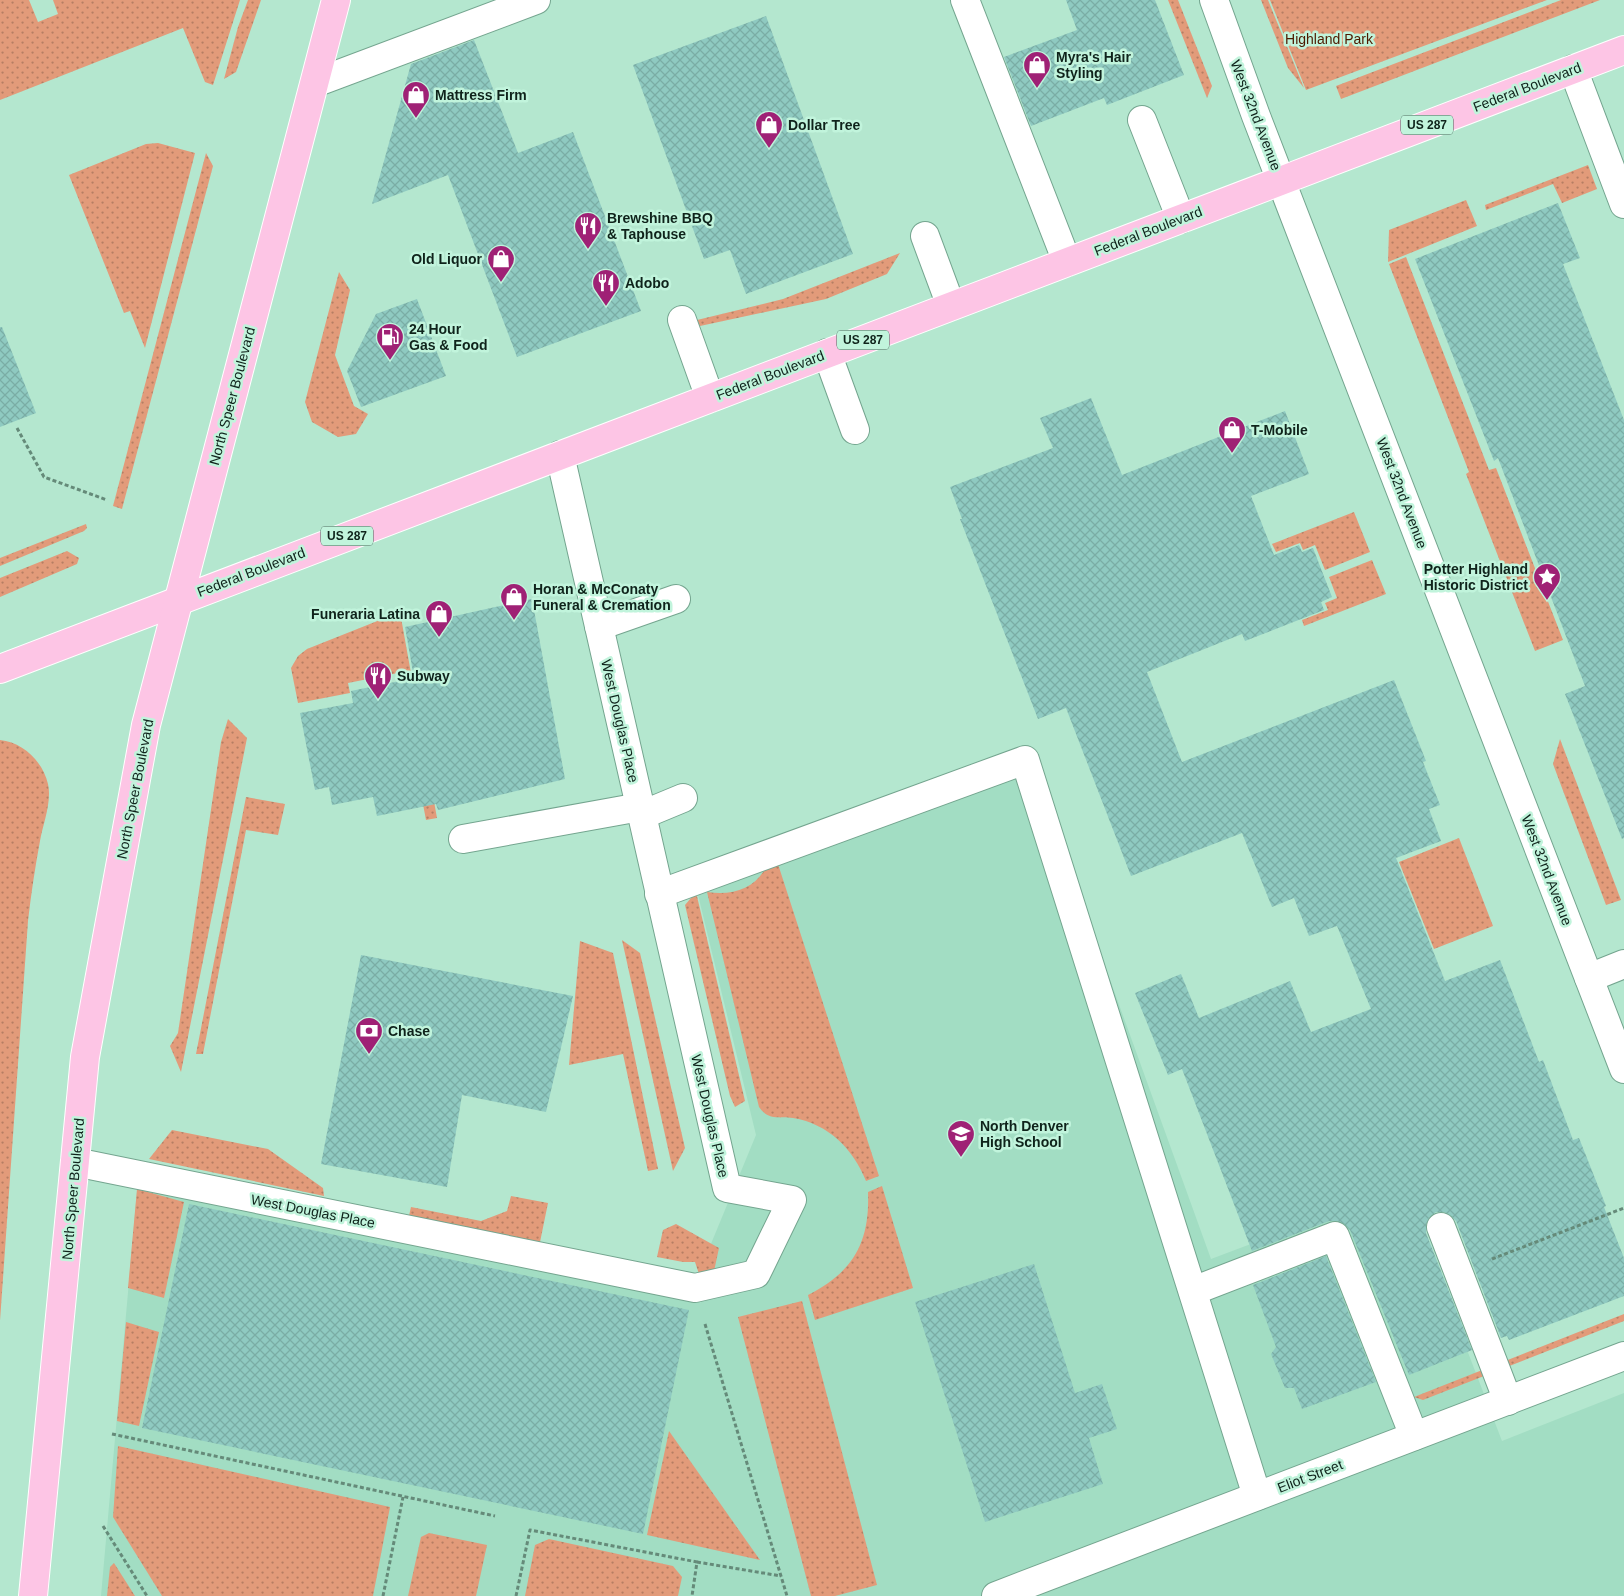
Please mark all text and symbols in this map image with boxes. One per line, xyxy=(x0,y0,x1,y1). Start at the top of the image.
park label: Highland Park xyxy=(1285,31,1374,47)
place label: Myra's Hair Styling xyxy=(1056,49,1131,81)
shop icon: Myra's Hair Styling xyxy=(1022,50,1052,89)
street label: West 32nd Avenue xyxy=(1228,58,1285,173)
street label: Federal Boulevard xyxy=(1471,59,1583,115)
shop icon: Mattress Firm xyxy=(401,80,431,119)
place label: Mattress Firm xyxy=(435,87,527,103)
shop icon: Dollar Tree xyxy=(754,110,784,149)
road number: US 287 xyxy=(1401,116,1453,134)
place label: Dollar Tree xyxy=(788,117,861,133)
street label: Federal Boulevard xyxy=(1092,203,1204,259)
place label: Brewshine BBQ & Taphouse xyxy=(607,210,713,242)
restaurant icon: Brewshine BBQ & Taphouse xyxy=(573,211,603,250)
shop icon: Old Liquor xyxy=(486,244,516,283)
place label: Old Liquor xyxy=(411,251,483,267)
restaurant icon: Adobo xyxy=(591,268,621,307)
place label: Adobo xyxy=(625,275,669,291)
place label: 24 Hour Gas & Food xyxy=(409,321,488,353)
fuel station icon: 24 Hour Gas & Food xyxy=(375,322,405,361)
street label: North Speer Boulevard xyxy=(206,325,258,467)
road number: US 287 xyxy=(837,330,889,350)
street label: Federal Boulevard xyxy=(714,347,826,403)
shop icon: T-Mobile xyxy=(1217,415,1247,454)
place label: T-Mobile xyxy=(1251,422,1308,438)
street label: West 32nd Avenue xyxy=(1374,436,1431,551)
road number: US 287 xyxy=(321,526,373,546)
street label: Federal Boulevard xyxy=(195,544,307,600)
place label: Potter Highland Historic District xyxy=(1424,561,1528,593)
place icon: Potter Highland Historic District xyxy=(1532,562,1562,601)
place label: Horan & McConaty Funeral & Cremation xyxy=(533,581,671,613)
shop icon: Horan & McConaty Funeral & Cremation xyxy=(499,582,529,621)
shop icon: Funeraria Latina xyxy=(424,599,454,638)
place label: Funeraria Latina xyxy=(311,606,420,622)
street label: West Douglas Place xyxy=(598,658,642,784)
restaurant icon: Subway xyxy=(363,661,393,700)
place label: Subway xyxy=(397,668,450,684)
street label: North Speer Boulevard xyxy=(114,718,156,860)
street label: West 32nd Avenue xyxy=(1519,813,1576,928)
bank icon: Chase xyxy=(354,1016,384,1055)
place label: Chase xyxy=(388,1023,430,1039)
street label: West Douglas Place xyxy=(688,1053,732,1179)
street label: North Speer Boulevard xyxy=(59,1117,87,1261)
place label: North Denver High School xyxy=(980,1118,1069,1150)
school or university icon: North Denver High School xyxy=(946,1119,976,1158)
street label: West Douglas Place xyxy=(250,1191,376,1231)
street label: Eliot Street xyxy=(1275,1456,1345,1496)

